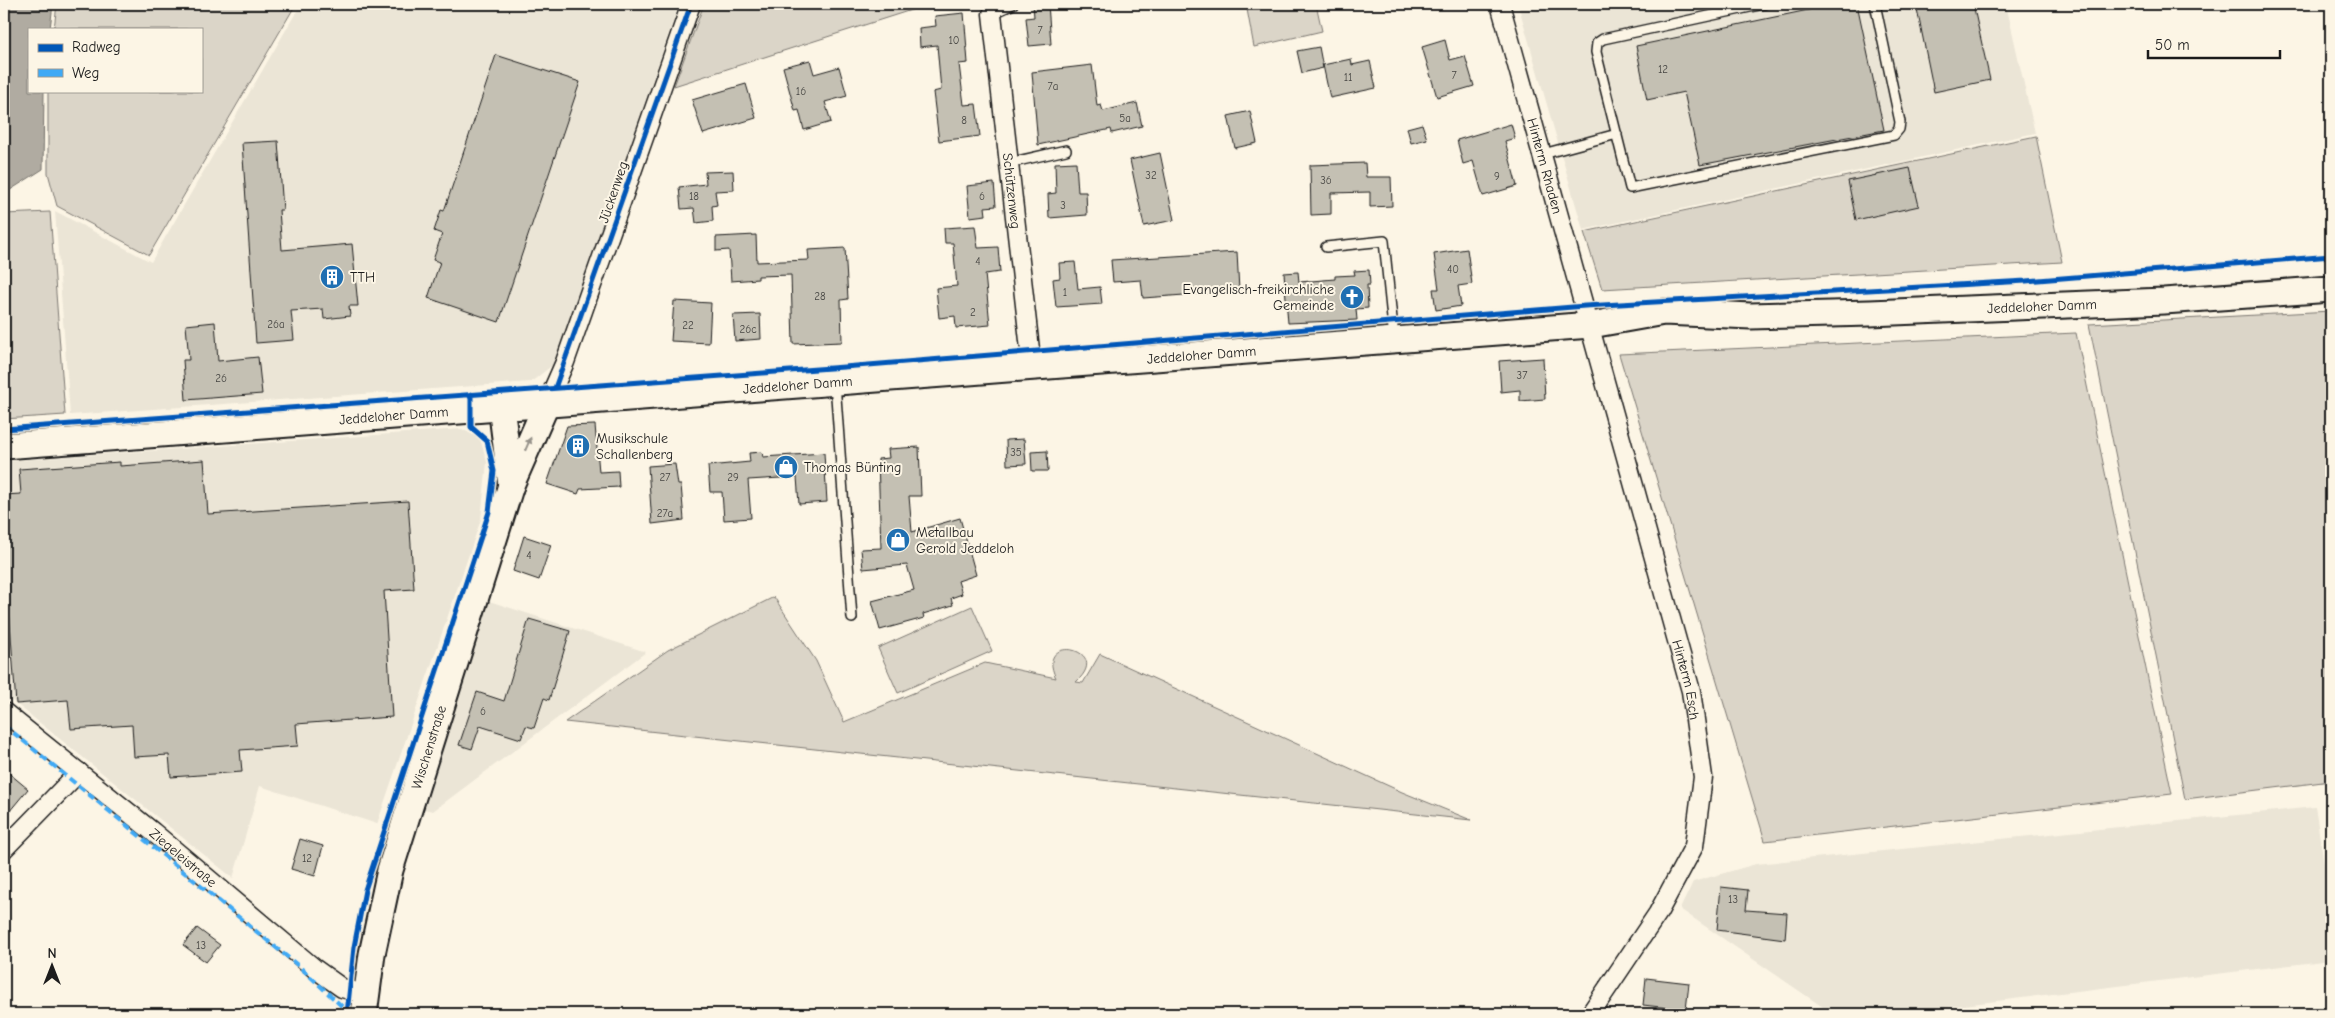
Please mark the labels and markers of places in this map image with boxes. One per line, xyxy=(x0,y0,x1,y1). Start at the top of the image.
building icon: TTH xyxy=(319,264,345,290)
place label: TTH xyxy=(350,269,375,286)
place label: Evangelisch-freikirchliche Gemeinde xyxy=(1182,281,1334,314)
church icon: Evangelisch-freikirchliche Gemeinde xyxy=(1339,284,1365,310)
place label: Musikschule Schallenberg xyxy=(596,430,673,463)
building icon: Musikschule Schallenberg xyxy=(565,433,591,459)
shop icon: Thomas Bünting xyxy=(773,454,799,480)
place label: Thomas Bünting xyxy=(804,459,901,476)
place label: Metallbau Gerold Jeddeloh xyxy=(916,524,1014,557)
shop icon: Metallbau Gerold Jeddeloh xyxy=(885,527,911,553)

